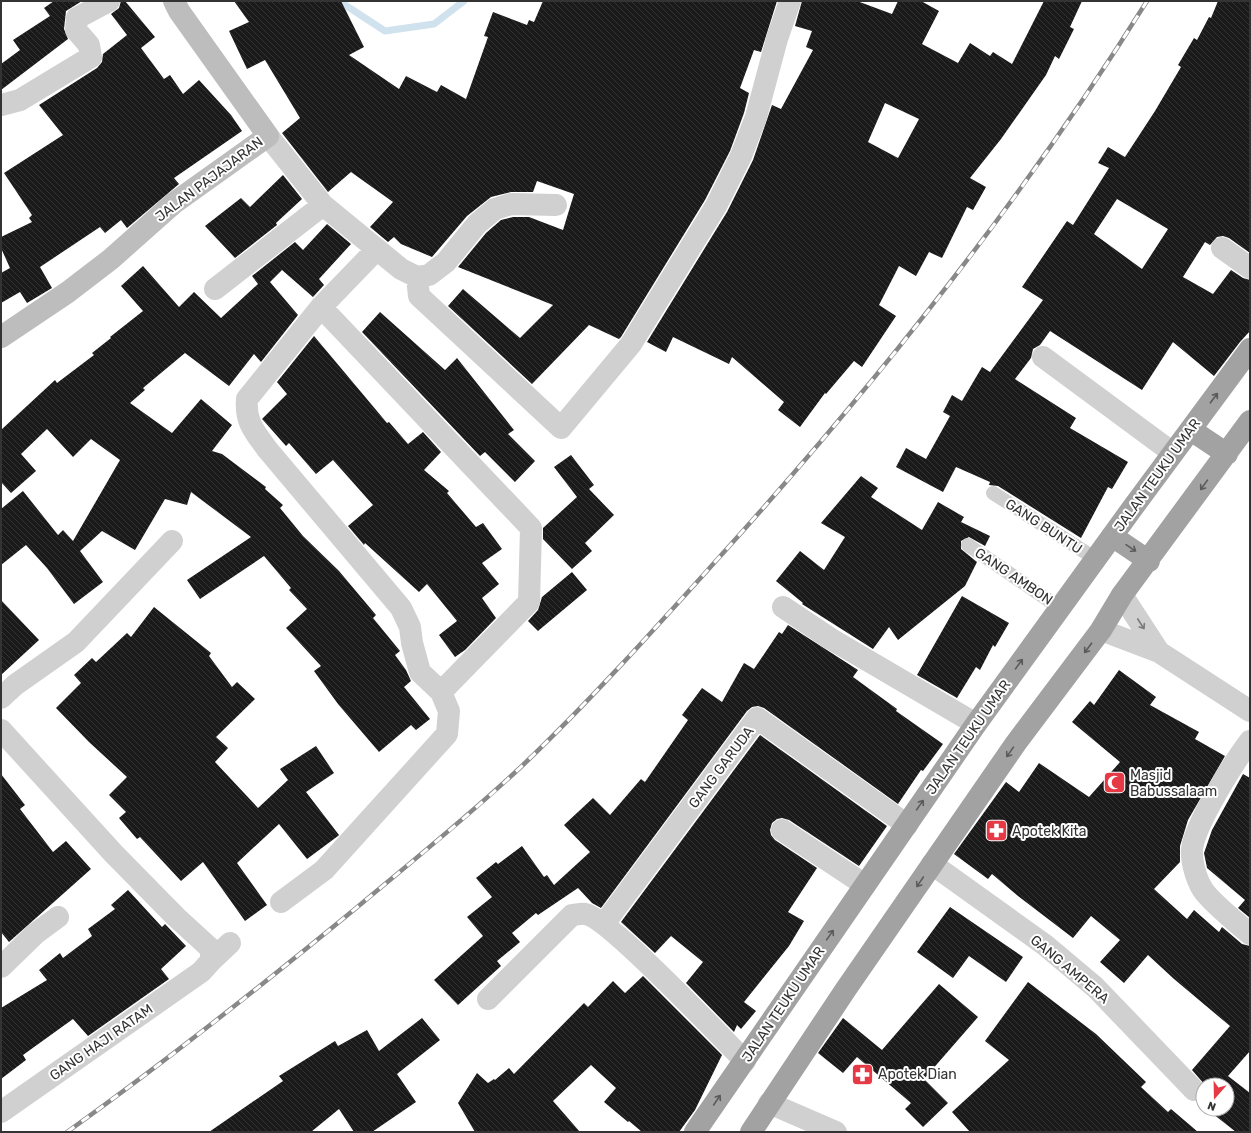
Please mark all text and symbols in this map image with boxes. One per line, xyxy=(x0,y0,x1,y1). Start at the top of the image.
street label: JALAN PAJAJARAN xyxy=(152,133,267,225)
one-way arrow xyxy=(1210,393,1218,404)
street label: JALAN TEUKU UMAR xyxy=(1111,415,1204,535)
one-way arrow xyxy=(1200,479,1208,490)
street label: GANG BUNTU xyxy=(1002,495,1085,558)
street label: GANG AMBON xyxy=(972,544,1056,609)
one-way arrow xyxy=(1125,544,1136,552)
one-way arrow xyxy=(1137,618,1145,630)
one-way arrow xyxy=(1084,642,1092,653)
one-way arrow xyxy=(1015,659,1023,670)
street label: JALAN TEUKU UMAR xyxy=(923,677,1014,798)
street label: GANG GARUDA xyxy=(685,723,758,812)
one-way arrow xyxy=(1006,746,1014,757)
place label: Masjid Babussalaam xyxy=(1130,767,1217,800)
mosque icon: Masjid Babussalaam xyxy=(1102,770,1128,796)
one-way arrow xyxy=(916,800,924,811)
pharmacy icon: Apotek Kita xyxy=(984,818,1010,844)
place label: Apotek Kita xyxy=(1012,823,1087,840)
one-way arrow xyxy=(916,876,924,887)
one-way arrow xyxy=(826,930,834,941)
street label: GANG AMPERA xyxy=(1027,932,1113,1008)
street label: JALAN TEUKU UMAR xyxy=(738,943,828,1065)
street label: GANG HAJI RATAM xyxy=(46,1000,156,1084)
pharmacy icon: Apotek Dian xyxy=(849,1061,875,1087)
place label: Apotek Dian xyxy=(878,1066,957,1083)
north arrow xyxy=(1195,1077,1235,1117)
one-way arrow xyxy=(713,1094,721,1105)
text: N xyxy=(1206,1098,1218,1113)

